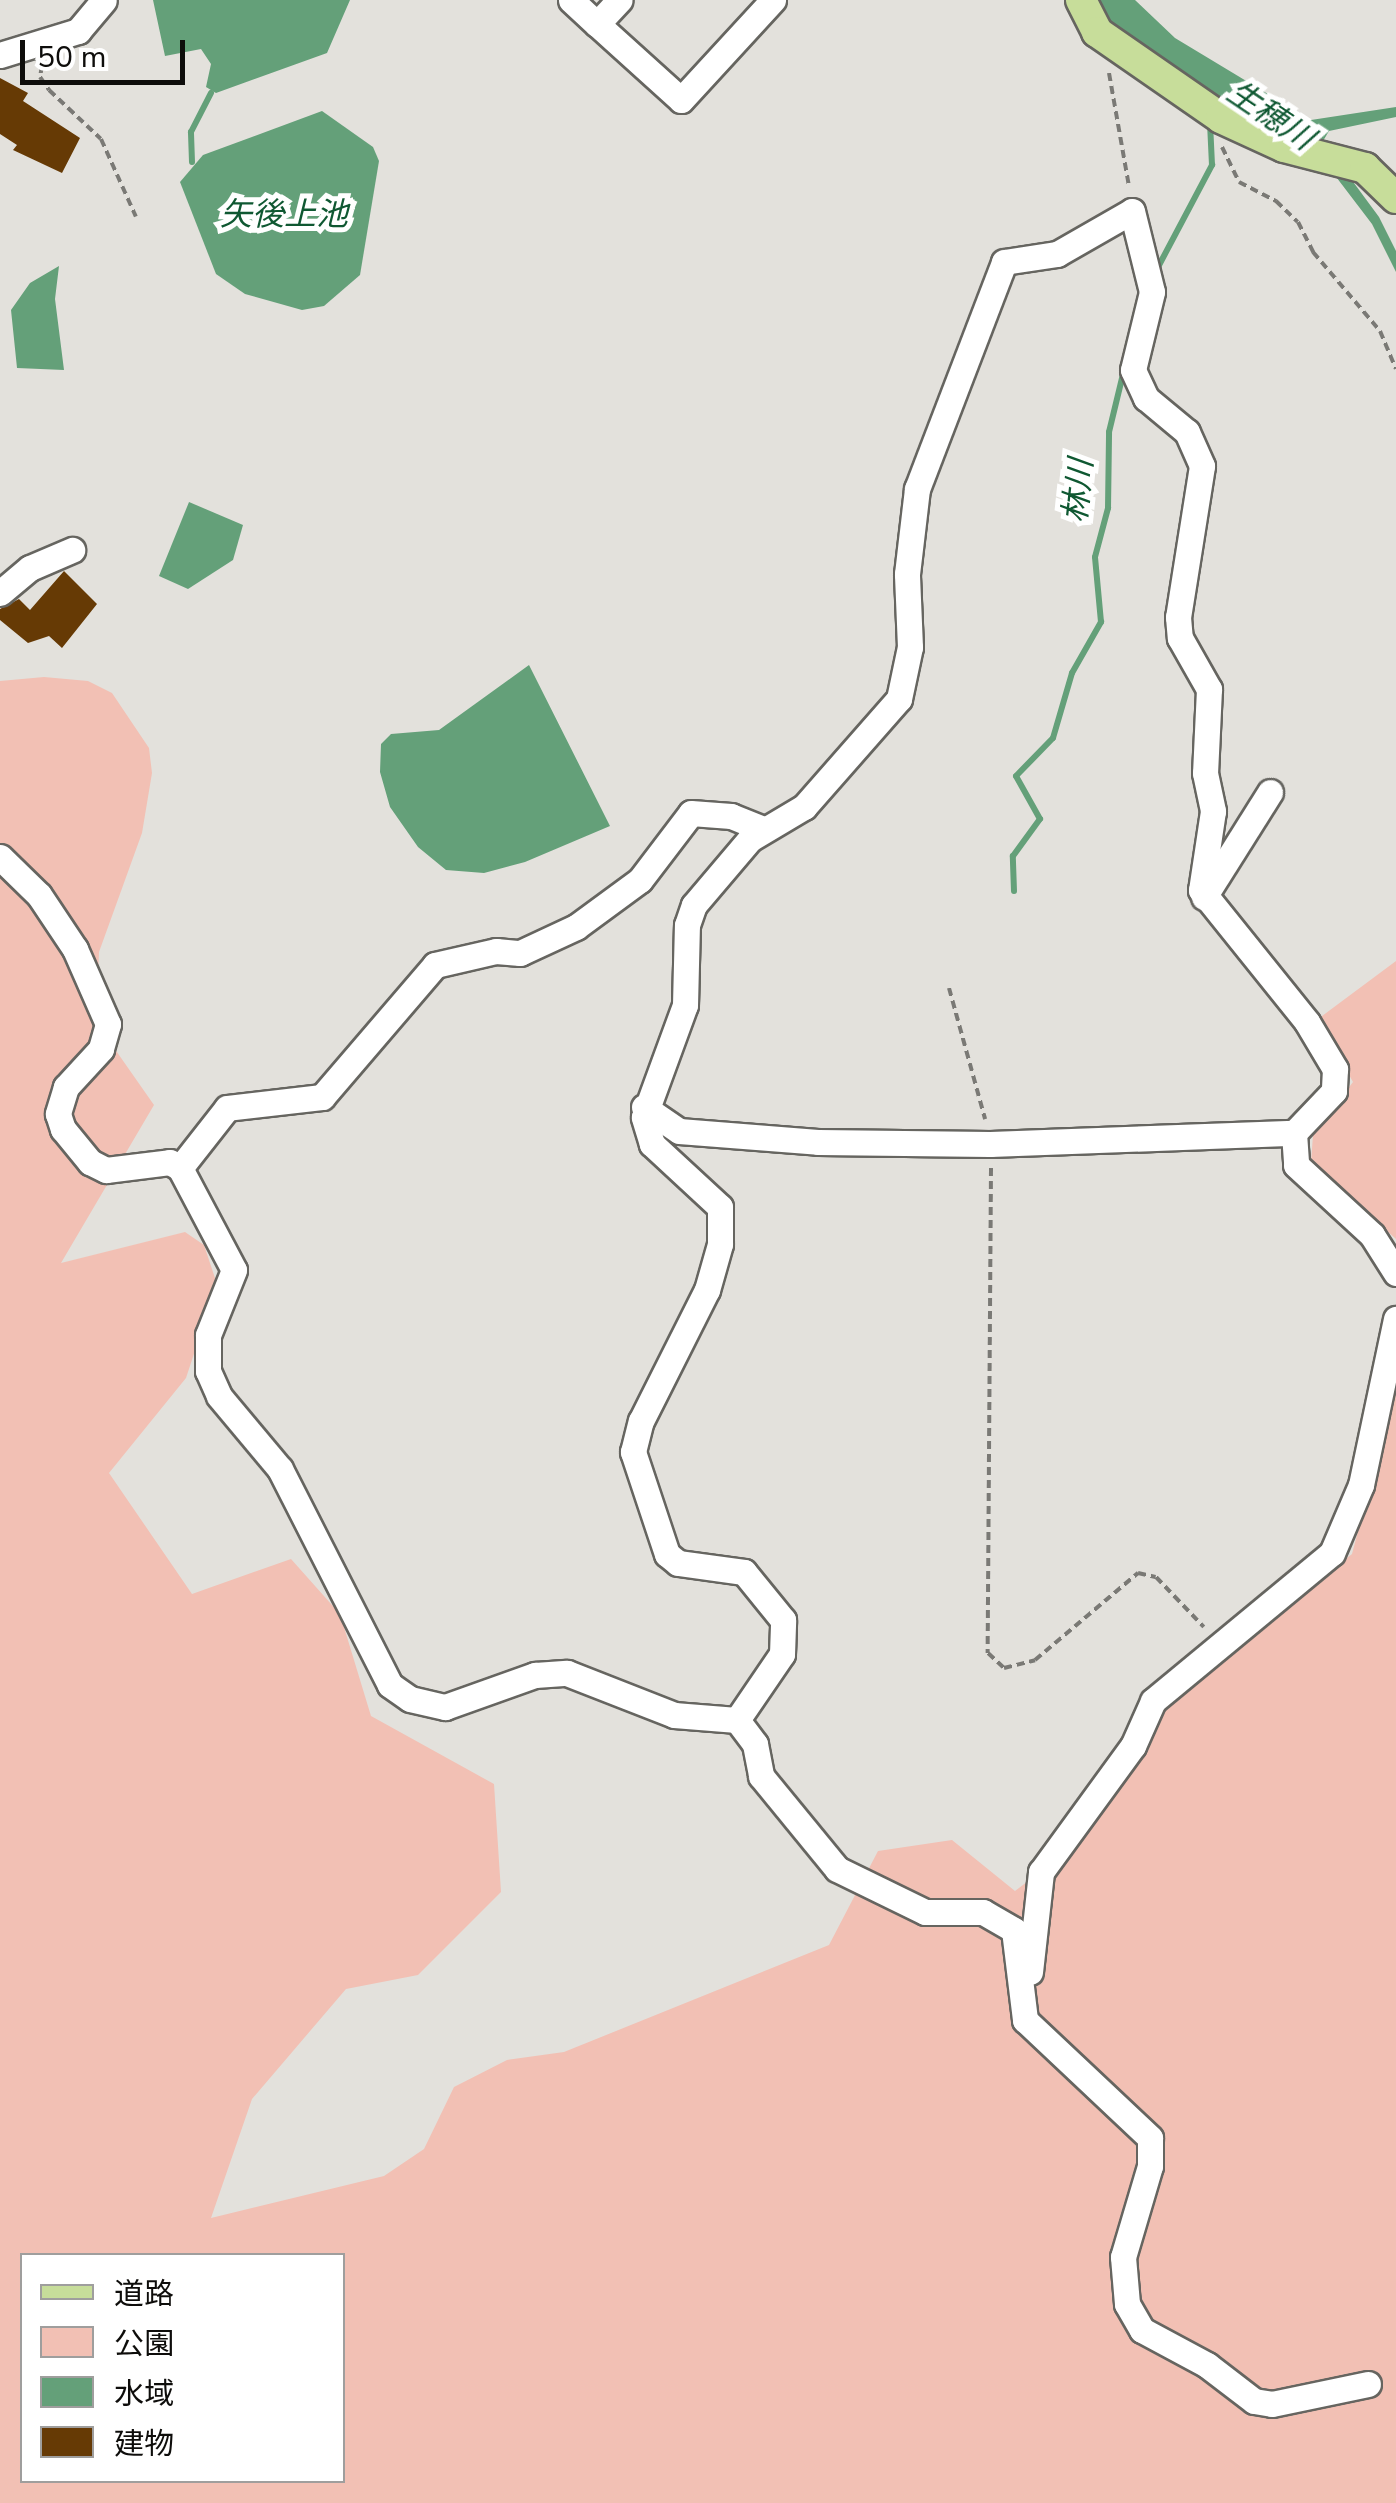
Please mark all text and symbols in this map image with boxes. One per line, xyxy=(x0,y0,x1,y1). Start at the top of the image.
scale bar xyxy=(25,20,190,82)
text: 50 m xyxy=(37,37,106,78)
water label: 生穂川 xyxy=(1219,73,1321,159)
water label: 矢後上池 xyxy=(220,196,348,234)
water label: 林川 xyxy=(1057,457,1101,525)
legend xyxy=(20,2253,345,2483)
text: 道路 xyxy=(114,2274,174,2315)
text: 公園 xyxy=(114,2324,174,2365)
text: 水域 xyxy=(114,2374,174,2415)
text: 建物 xyxy=(114,2424,174,2465)

